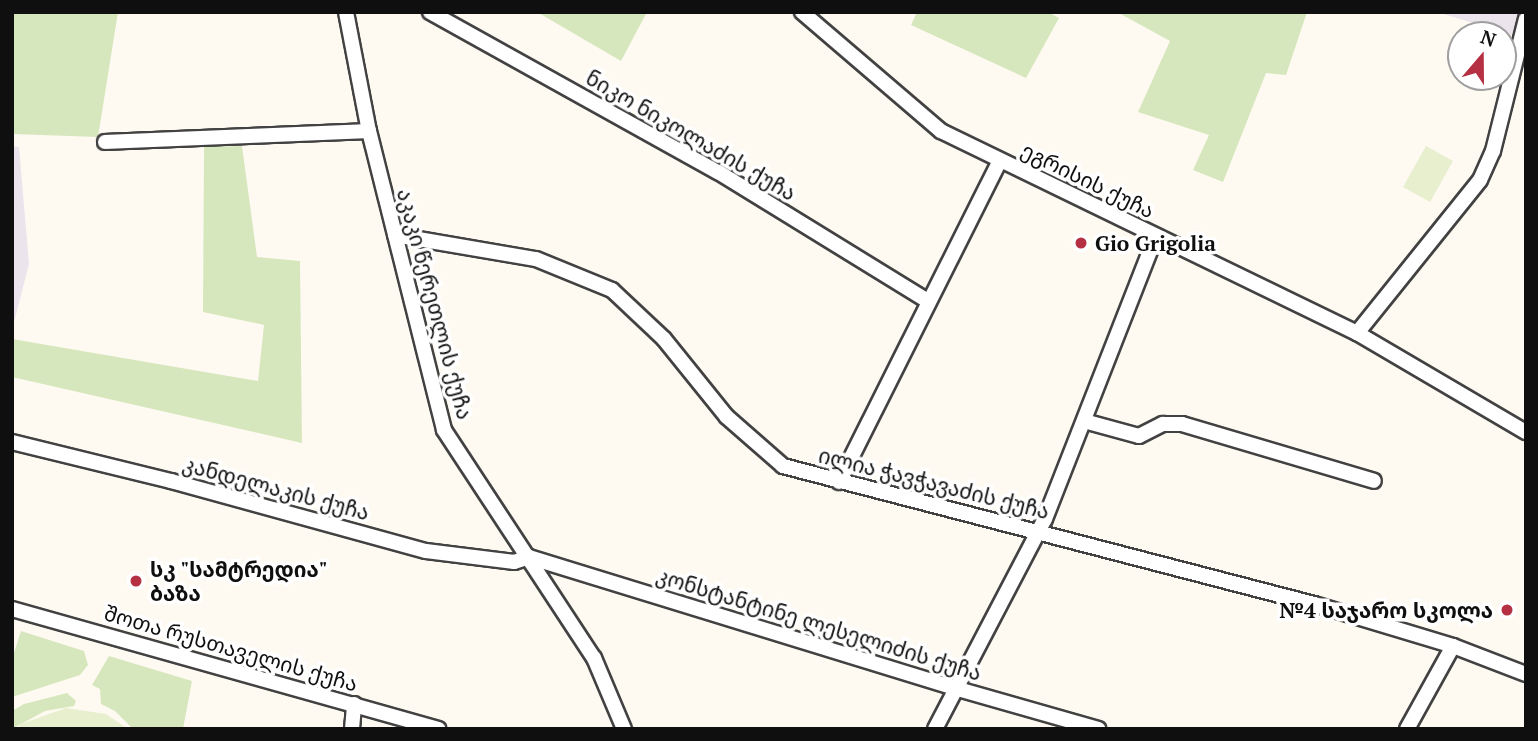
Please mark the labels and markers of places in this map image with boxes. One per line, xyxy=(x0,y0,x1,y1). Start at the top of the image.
place label: Gio Grigolia xyxy=(1095,230,1216,256)
marker: Gio Grigolia xyxy=(1073,235,1089,251)
place label: სკ "სამტრედია" ბაზა xyxy=(150,556,328,606)
marker: სკ "სამტრედია" ბაზა xyxy=(128,573,144,589)
place label: №4 საჯარო სკოლა xyxy=(1279,597,1493,623)
marker: №4 საჯარო სკოლა xyxy=(1499,602,1515,618)

